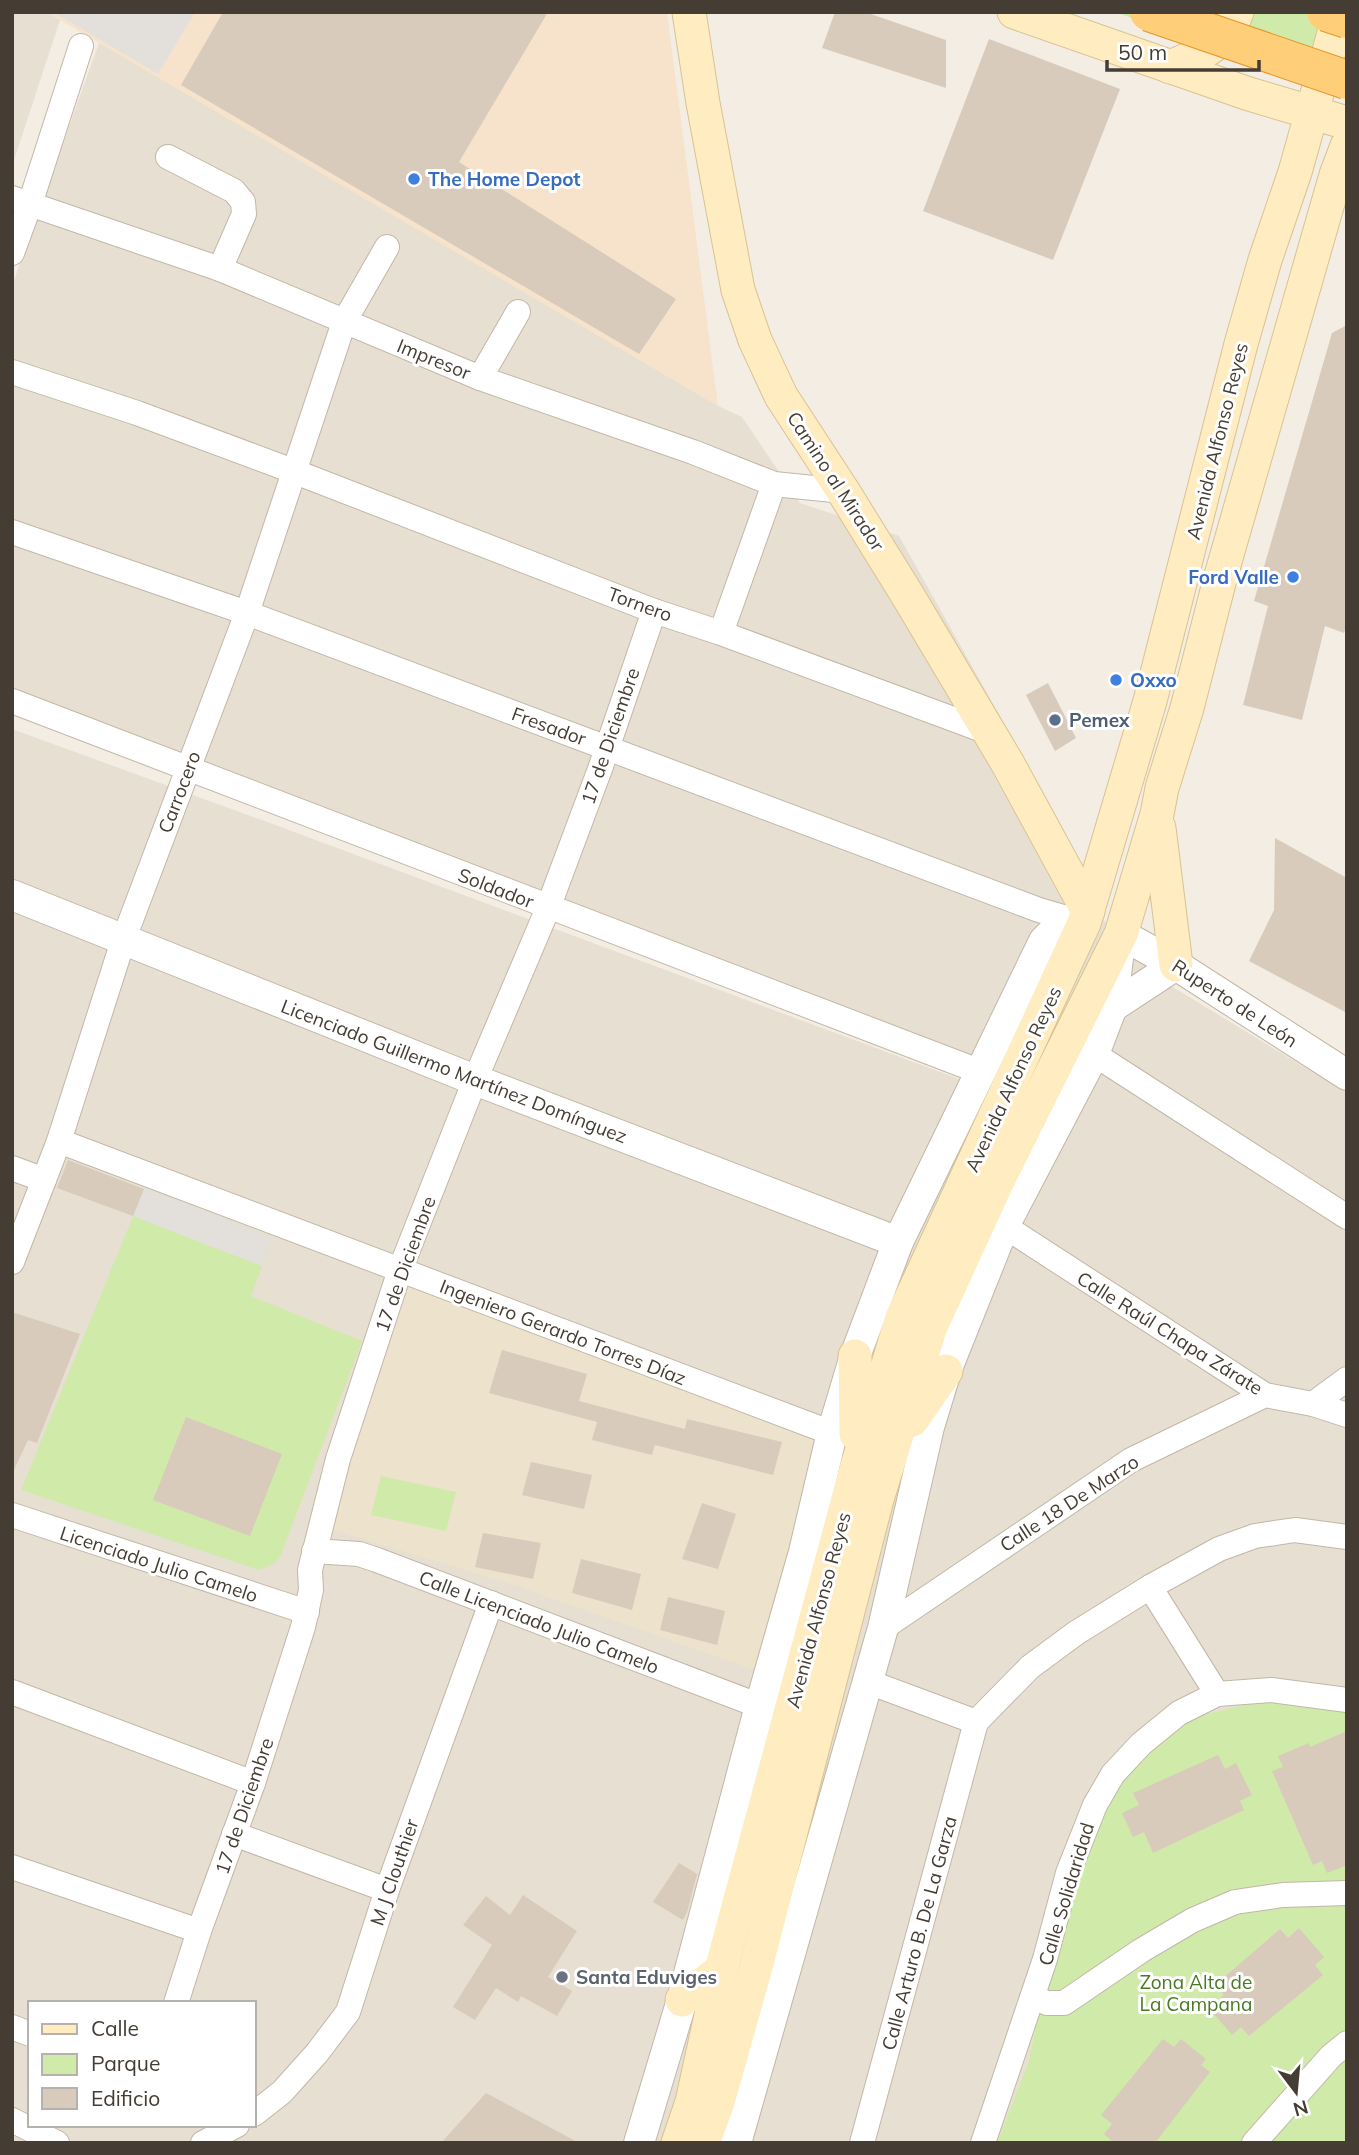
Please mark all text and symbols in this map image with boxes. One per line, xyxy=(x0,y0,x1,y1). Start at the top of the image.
scale bar xyxy=(1107,28,1259,72)
text: 50 m xyxy=(1118,39,1167,65)
place label: The Home Depot xyxy=(428,167,581,191)
marker: The Home Depot xyxy=(406,171,422,187)
street label: Impresor xyxy=(394,333,474,385)
street label: Avenida Alfonso Reyes xyxy=(1181,340,1253,542)
street label: Camino al Mirador xyxy=(782,407,890,555)
place label: Ford Valle xyxy=(1188,565,1279,589)
marker: Ford Valle xyxy=(1285,569,1301,585)
street label: Tornero xyxy=(604,581,676,627)
street label: 17 de Diciembre xyxy=(575,665,645,807)
place label: Oxxo xyxy=(1130,668,1177,692)
marker: Oxxo xyxy=(1108,672,1124,688)
street label: Fresador xyxy=(508,701,590,751)
place label: Pemex xyxy=(1069,708,1130,732)
marker: Pemex xyxy=(1047,712,1063,728)
street label: Carrocero xyxy=(152,748,206,836)
street label: Soldador xyxy=(455,863,537,913)
street label: Ruperto de León xyxy=(1168,953,1302,1053)
street label: Avenida Alfonso Reyes xyxy=(959,982,1067,1176)
street label: Licenciado Guillermo Martínez Domínguez xyxy=(278,994,631,1148)
street label: 17 de Diciembre xyxy=(369,1193,441,1335)
street label: Calle Raúl Chapa Zárate xyxy=(1073,1266,1267,1400)
street label: Ingeniero Gerardo Torres Díaz xyxy=(436,1274,690,1390)
street label: Calle 18 De Marzo xyxy=(995,1449,1143,1557)
street label: Avenida Alfonso Reyes xyxy=(780,1509,856,1711)
street label: Licenciado Julio Camelo xyxy=(57,1521,261,1607)
street label: Calle Licenciado Julio Camelo xyxy=(416,1565,662,1679)
street label: 17 de Diciembre xyxy=(209,1735,279,1877)
street label: Calle Arturo B. De La Garza xyxy=(876,1813,962,2053)
street label: M J Clouthier xyxy=(365,1815,424,1929)
street label: Calle Solidaridad xyxy=(1033,1819,1099,1969)
place label: Santa Eduviges xyxy=(576,1965,717,1989)
marker: Santa Eduviges xyxy=(554,1969,570,1985)
park label: Zona Alta de La Campana xyxy=(1140,1970,1252,2016)
legend xyxy=(28,2001,256,2127)
text: Calle xyxy=(91,2015,139,2041)
text: Parque xyxy=(91,2050,160,2076)
north arrow xyxy=(1261,2057,1331,2127)
text: Edificio xyxy=(91,2085,160,2111)
text: N xyxy=(1290,2095,1311,2122)

